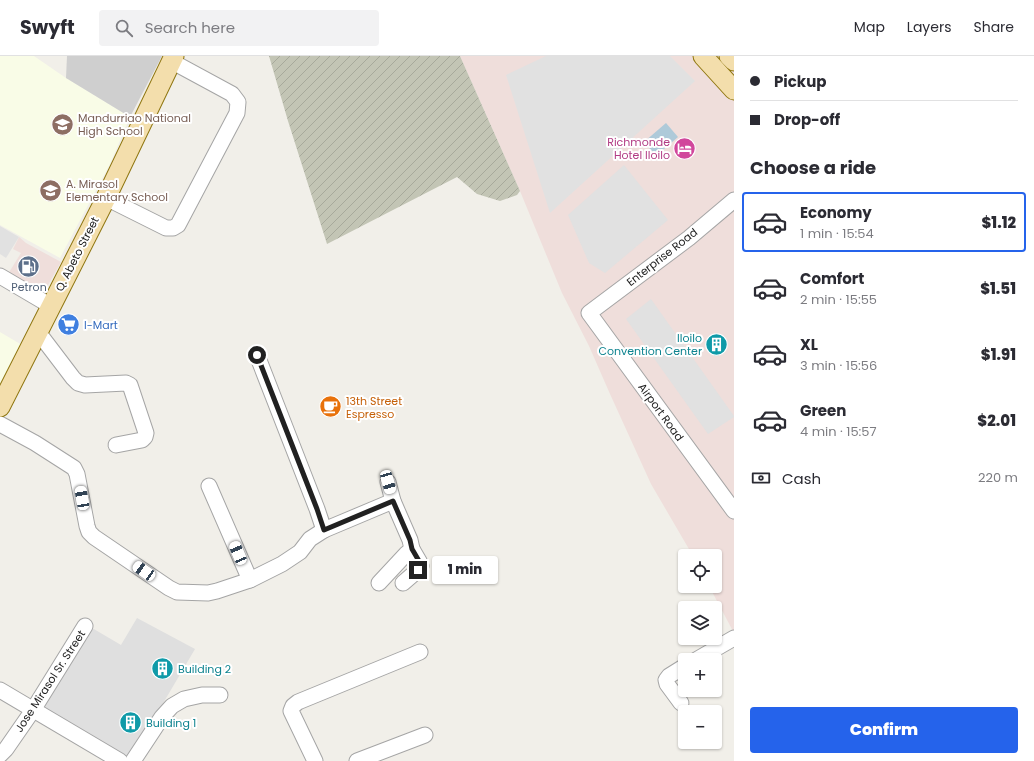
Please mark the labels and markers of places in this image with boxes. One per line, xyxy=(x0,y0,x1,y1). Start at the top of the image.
place label: Mandurriao National High School xyxy=(78,110,191,139)
school or university icon: Mandurriao National High School xyxy=(50,111,76,137)
place label: Richmonde Hotel Iloilo xyxy=(607,134,670,163)
hotel icon: Richmonde Hotel Iloilo xyxy=(672,135,698,161)
place label: A. Mirasol Elementary School xyxy=(66,176,168,205)
school or university icon: A. Mirasol Elementary School xyxy=(38,177,64,203)
fuel station icon: Petron xyxy=(16,254,42,280)
place label: Petron xyxy=(11,279,47,295)
supermarket icon: I-Mart xyxy=(55,312,81,338)
place label: I-Mart xyxy=(84,317,118,333)
place label: Iloilo Convention Center xyxy=(598,330,702,359)
building icon: Iloilo Convention Center xyxy=(704,331,730,357)
place label: 13th Street Espresso xyxy=(346,393,402,422)
cafe icon: 13th Street Espresso xyxy=(317,394,343,420)
building icon: Building 2 xyxy=(149,656,175,682)
place label: Building 2 xyxy=(178,661,231,677)
building icon: Building 1 xyxy=(118,710,144,736)
place label: Building 1 xyxy=(146,715,196,731)

